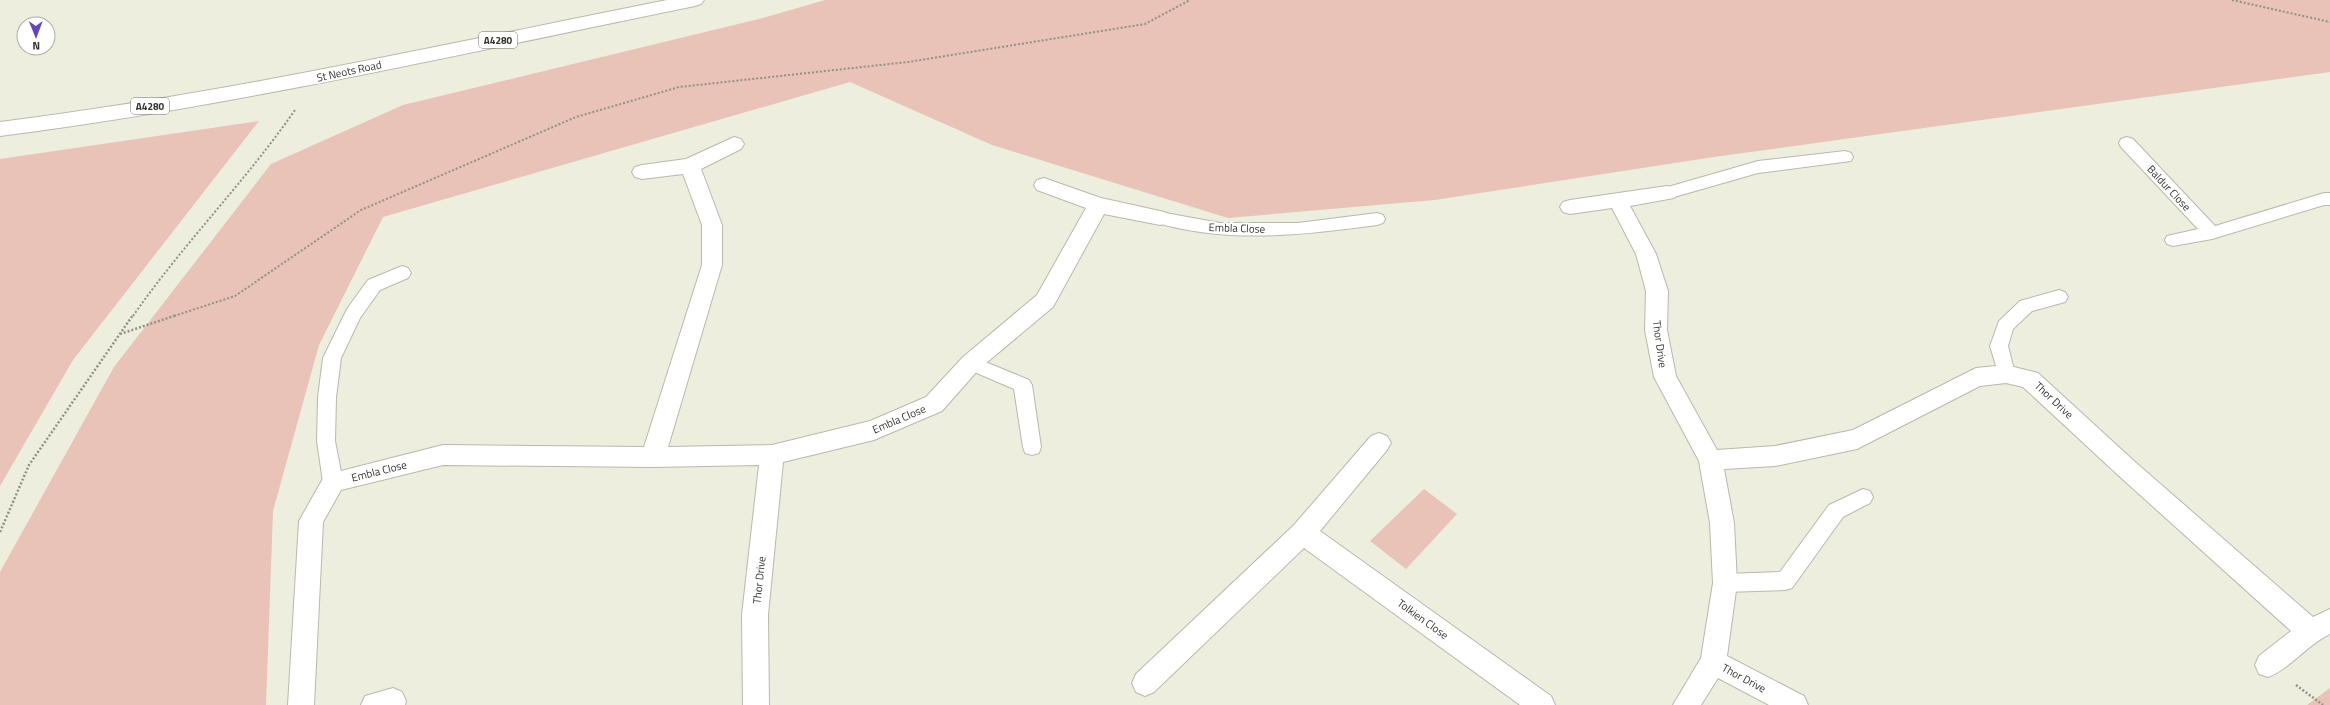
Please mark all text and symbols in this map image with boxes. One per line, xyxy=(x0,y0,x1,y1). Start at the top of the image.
north arrow xyxy=(16,16,56,56)
road number: A4280 xyxy=(479,32,517,48)
text: N xyxy=(32,38,40,54)
street label: St Neots Road xyxy=(315,56,383,86)
road number: A4280 xyxy=(131,98,169,114)
street label: Baldur Close xyxy=(2143,161,2195,215)
street label: Embla Close xyxy=(1208,219,1266,237)
street label: Thor Drive xyxy=(1649,319,1671,369)
street label: Thor Drive xyxy=(2031,378,2077,422)
street label: Embla Close xyxy=(870,400,929,437)
street label: Embla Close xyxy=(350,456,409,486)
street label: Thor Drive xyxy=(749,555,769,605)
street label: Tolkien Close xyxy=(1394,595,1452,643)
street label: Thor Drive xyxy=(1719,660,1769,696)

